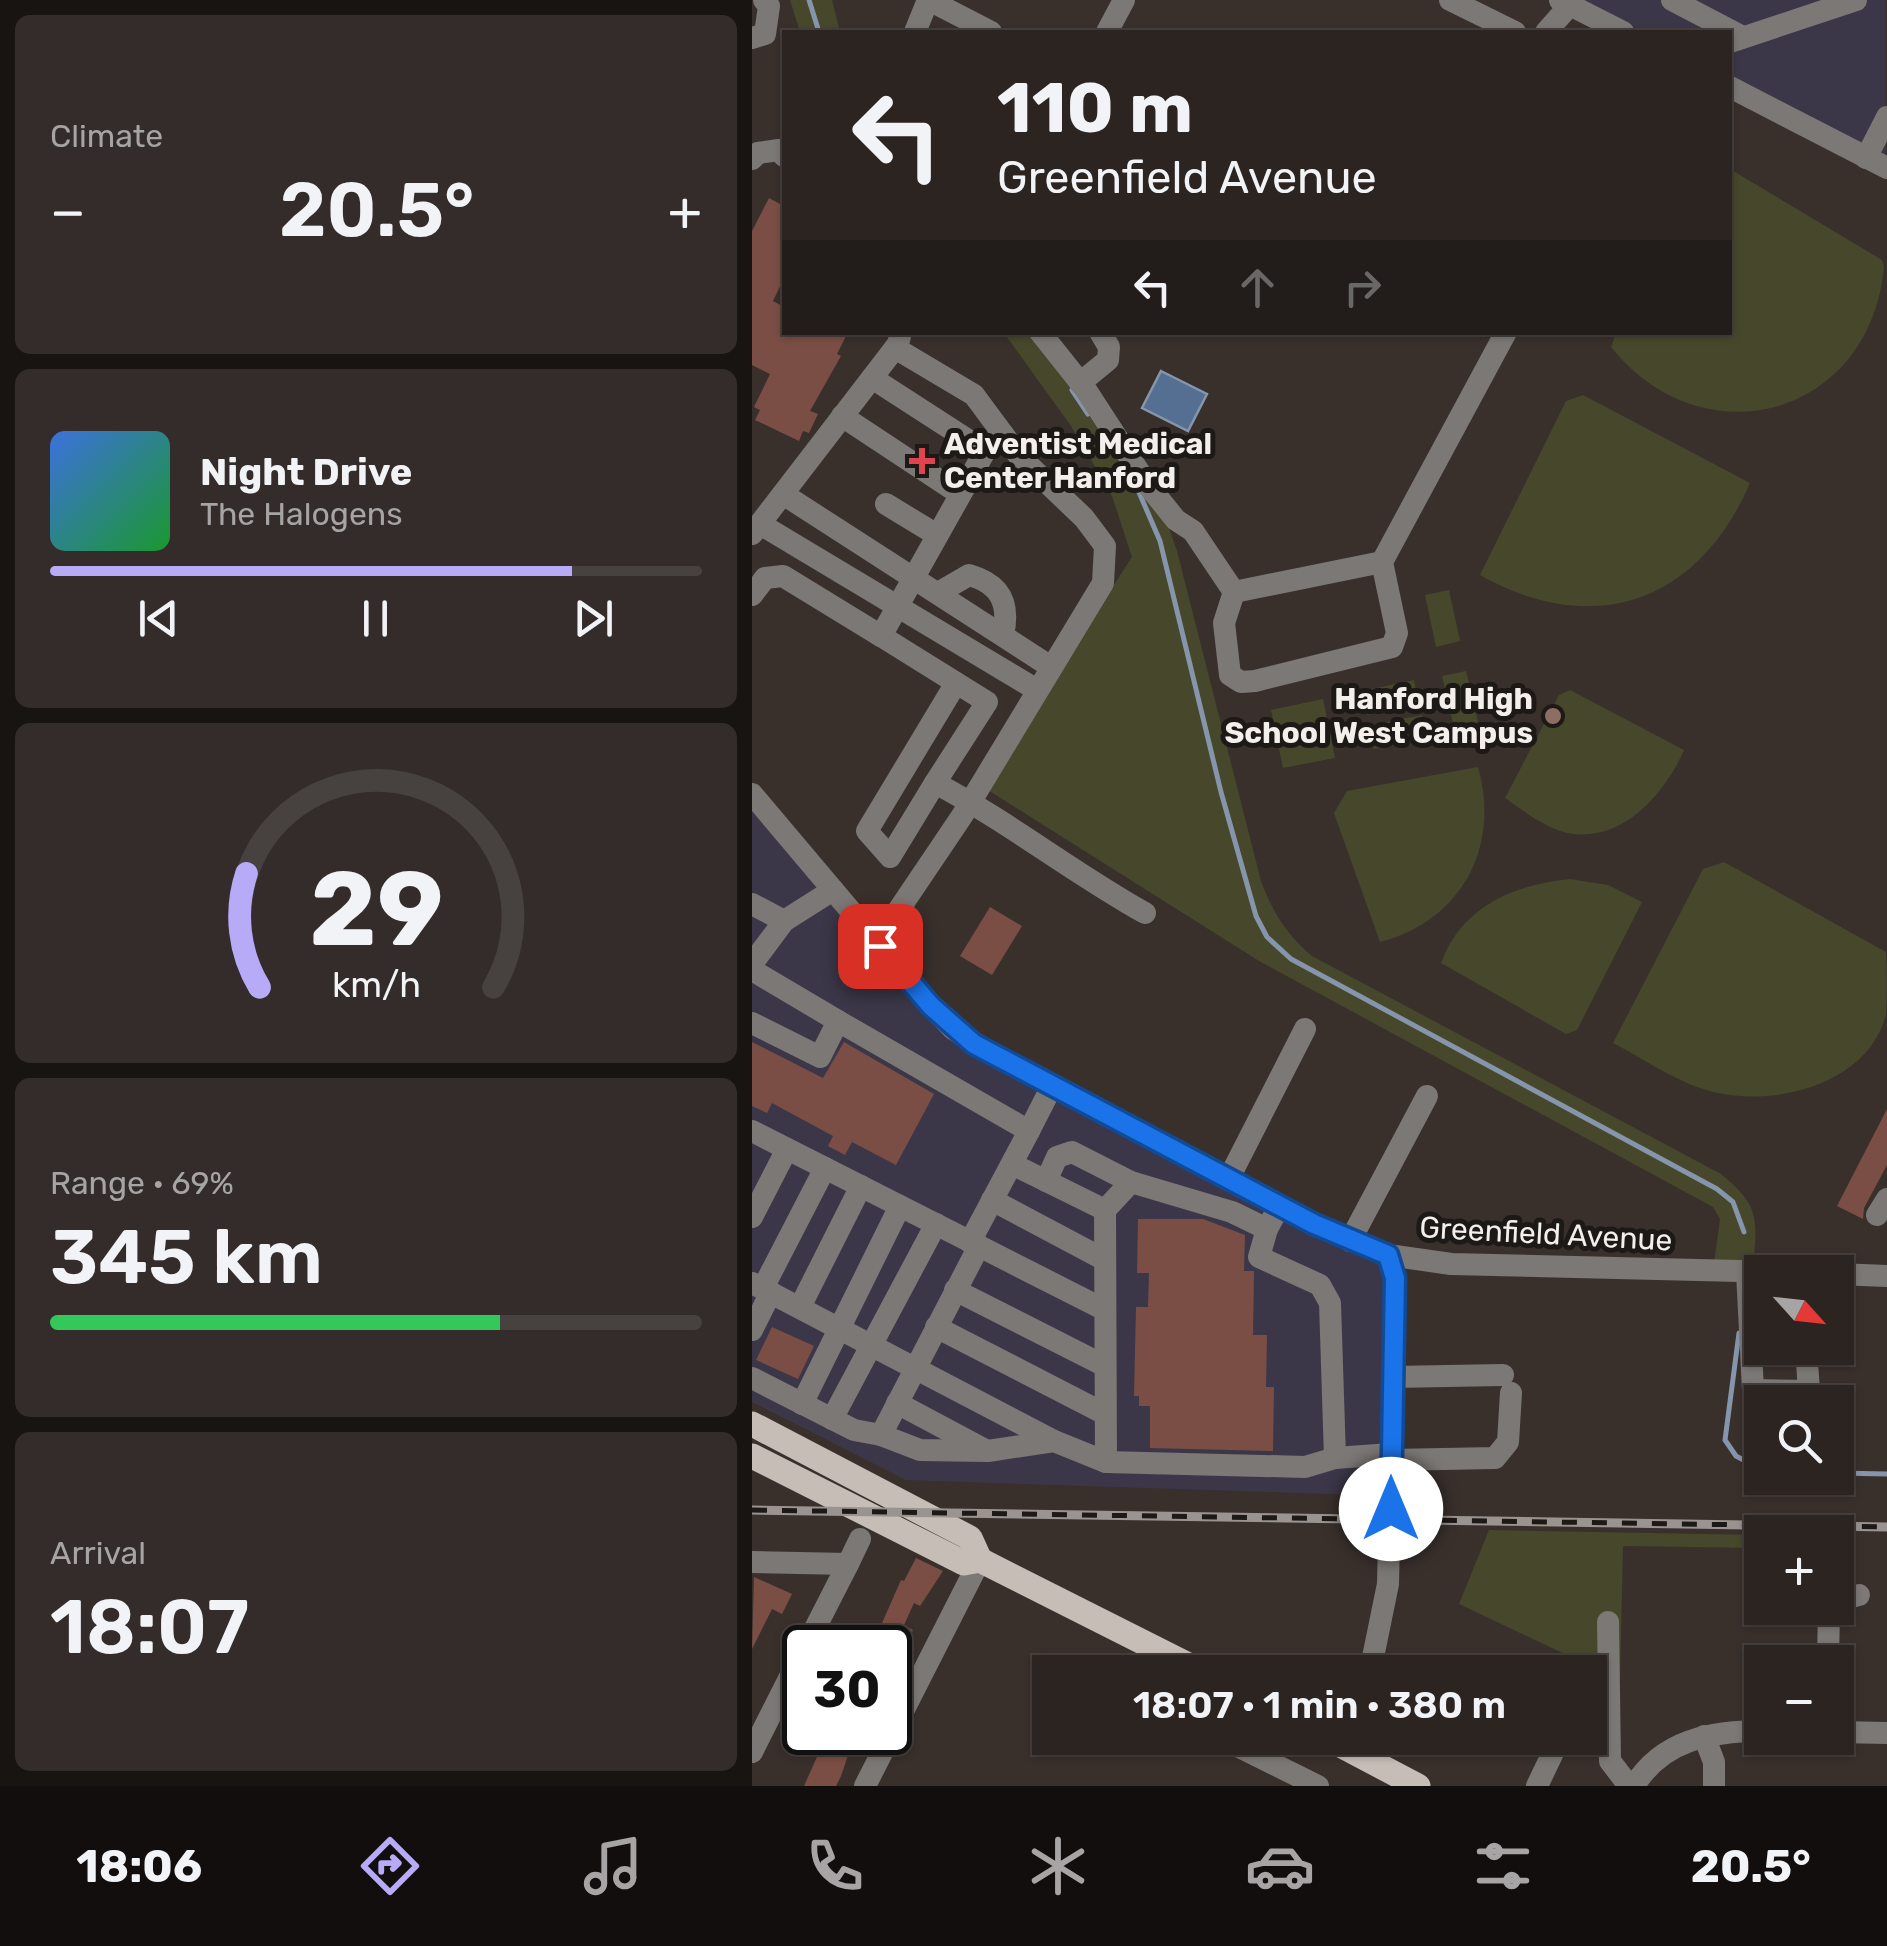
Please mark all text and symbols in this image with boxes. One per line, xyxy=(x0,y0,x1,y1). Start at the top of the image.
text: 110 m xyxy=(997,67,1193,150)
icon: left xyxy=(832,70,962,200)
text: Climate xyxy=(50,117,163,155)
text: Greenfield Avenue xyxy=(997,151,1377,204)
text: 20.5° xyxy=(279,166,474,255)
text: − xyxy=(50,179,86,244)
text: + xyxy=(668,179,702,244)
icon: left xyxy=(1125,260,1180,315)
icon: ahead xyxy=(1230,260,1285,315)
icon: right xyxy=(1335,260,1390,315)
place label: Adventist Medical Center Hanford xyxy=(944,426,1212,496)
marker: Adventist Medical Center Hanford xyxy=(909,448,935,474)
text: Night Drive xyxy=(200,449,412,495)
text: The Halogens xyxy=(200,495,403,533)
icon: previous xyxy=(131,591,186,646)
icon: pause xyxy=(348,591,403,646)
icon: next xyxy=(566,591,621,646)
place label: Hanford High School West Campus xyxy=(1224,681,1533,751)
marker: Hanford High School West Campus xyxy=(1542,705,1564,727)
text: 29 xyxy=(309,848,443,971)
pin xyxy=(838,904,923,989)
icon: arrive xyxy=(853,919,908,974)
text: km/h xyxy=(331,964,421,1006)
text: Range · 69% xyxy=(50,1164,234,1202)
street label: Greenfield Avenue xyxy=(1419,1209,1673,1259)
text: 345 km xyxy=(50,1213,323,1302)
north arrow xyxy=(1744,1255,1854,1365)
map controls xyxy=(1744,1255,1854,1755)
button: search xyxy=(1744,1385,1854,1495)
position arrow xyxy=(1339,1457,1443,1561)
button: + xyxy=(1744,1515,1854,1625)
text: Arrival xyxy=(50,1534,146,1572)
text: 18:07 xyxy=(50,1583,249,1672)
speed limit sign: 30 xyxy=(782,1625,912,1755)
button: − xyxy=(1744,1645,1854,1755)
text: 18:07 · 1 min · 380 m xyxy=(1133,1682,1506,1728)
icon: directions xyxy=(355,1831,425,1901)
icon: music xyxy=(578,1831,648,1901)
icon: phone xyxy=(800,1831,870,1901)
icon: climate xyxy=(1023,1831,1093,1901)
icon: car xyxy=(1245,1831,1315,1901)
icon: filters xyxy=(1468,1831,1538,1901)
text: 18:06 xyxy=(76,1840,202,1893)
text: 20.5° xyxy=(1691,1840,1811,1893)

